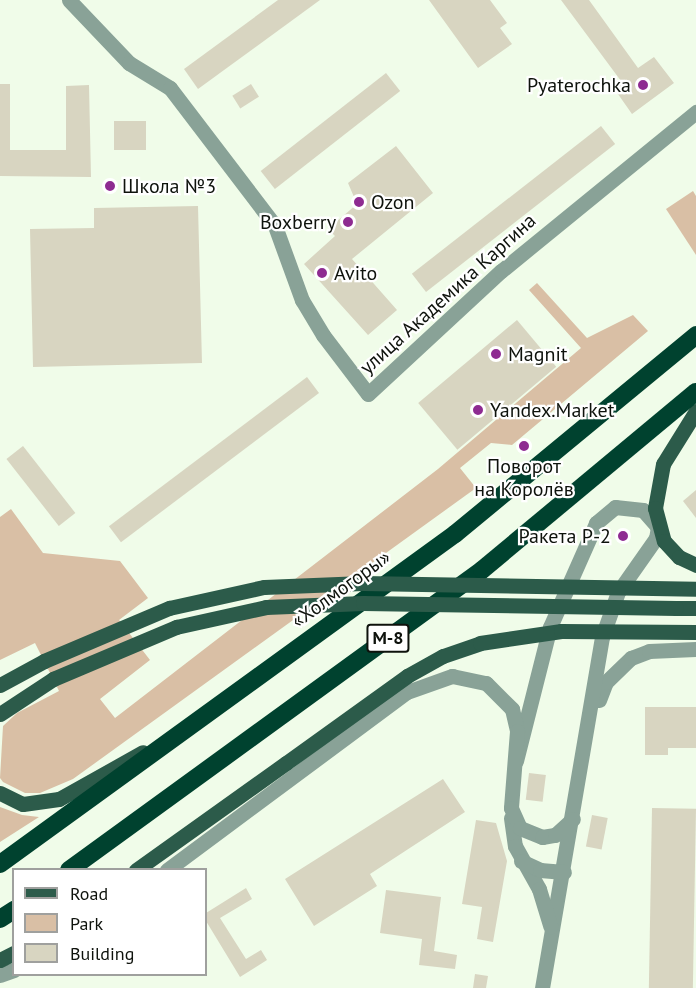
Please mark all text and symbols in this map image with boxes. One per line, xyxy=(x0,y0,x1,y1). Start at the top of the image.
place label: Pyaterochka xyxy=(527,73,631,97)
marker: Pyaterochka xyxy=(636,78,650,92)
place label: Школа №3 xyxy=(122,174,216,198)
marker: Школа №3 xyxy=(103,179,117,193)
place label: Ozon xyxy=(371,190,414,214)
marker: Ozon xyxy=(352,195,366,209)
street label: улица Академика Каргина xyxy=(355,208,541,380)
place label: Boxberry xyxy=(260,210,336,234)
marker: Boxberry xyxy=(341,215,355,229)
place label: Avito xyxy=(334,261,377,285)
marker: Avito xyxy=(315,266,329,280)
place label: Magnit xyxy=(508,342,568,366)
marker: Magnit xyxy=(489,347,503,361)
place label: Yandex.Market xyxy=(490,398,614,422)
marker: Yandex.Market xyxy=(471,403,485,417)
marker: Поворот на Королёв xyxy=(517,439,531,453)
place label: Поворот на Королёв xyxy=(474,455,574,502)
place label: Ракета Р-2 xyxy=(519,524,611,548)
marker: Ракета Р-2 xyxy=(616,529,630,543)
street label: «Холмогоры» xyxy=(287,545,395,633)
road number: М-8 xyxy=(366,623,410,653)
legend xyxy=(12,868,207,976)
text: Road xyxy=(70,882,108,905)
text: Park xyxy=(70,912,103,935)
text: Building xyxy=(70,942,134,965)

